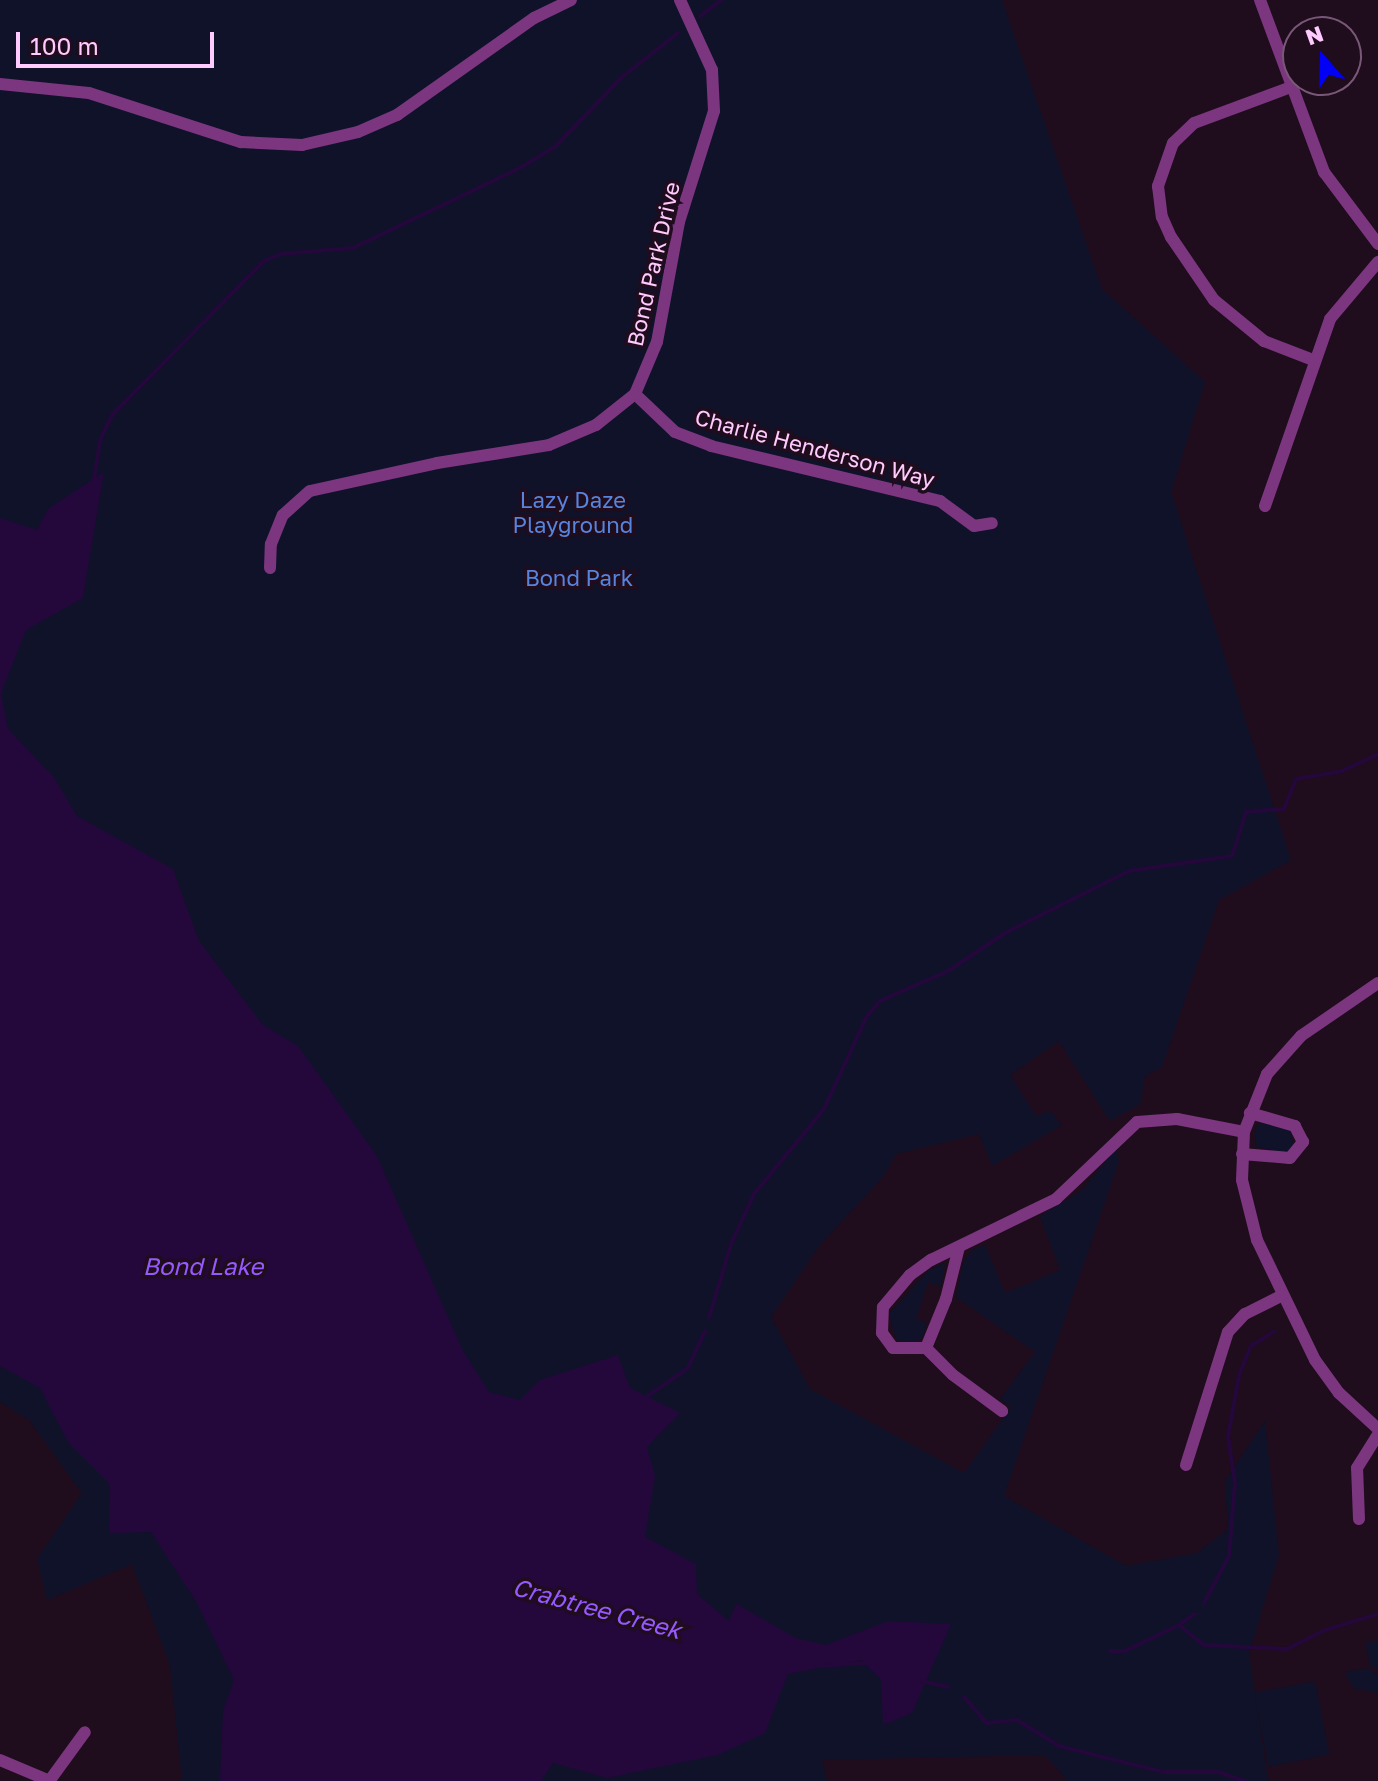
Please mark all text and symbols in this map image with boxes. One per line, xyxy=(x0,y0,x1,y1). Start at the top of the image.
scale bar xyxy=(20,16,218,66)
north arrow xyxy=(1282,16,1362,96)
text: N xyxy=(1302,19,1327,50)
text: 100 m xyxy=(30,31,99,60)
street label: Bond Park Drive xyxy=(621,179,685,349)
street label: Charlie Henderson Way xyxy=(692,403,938,493)
park label: Lazy Daze Playground xyxy=(513,486,633,538)
park label: Bond Park xyxy=(525,565,633,591)
water label: Bond Lake xyxy=(143,1252,263,1280)
water label: Crabtree Creek xyxy=(510,1572,684,1644)

